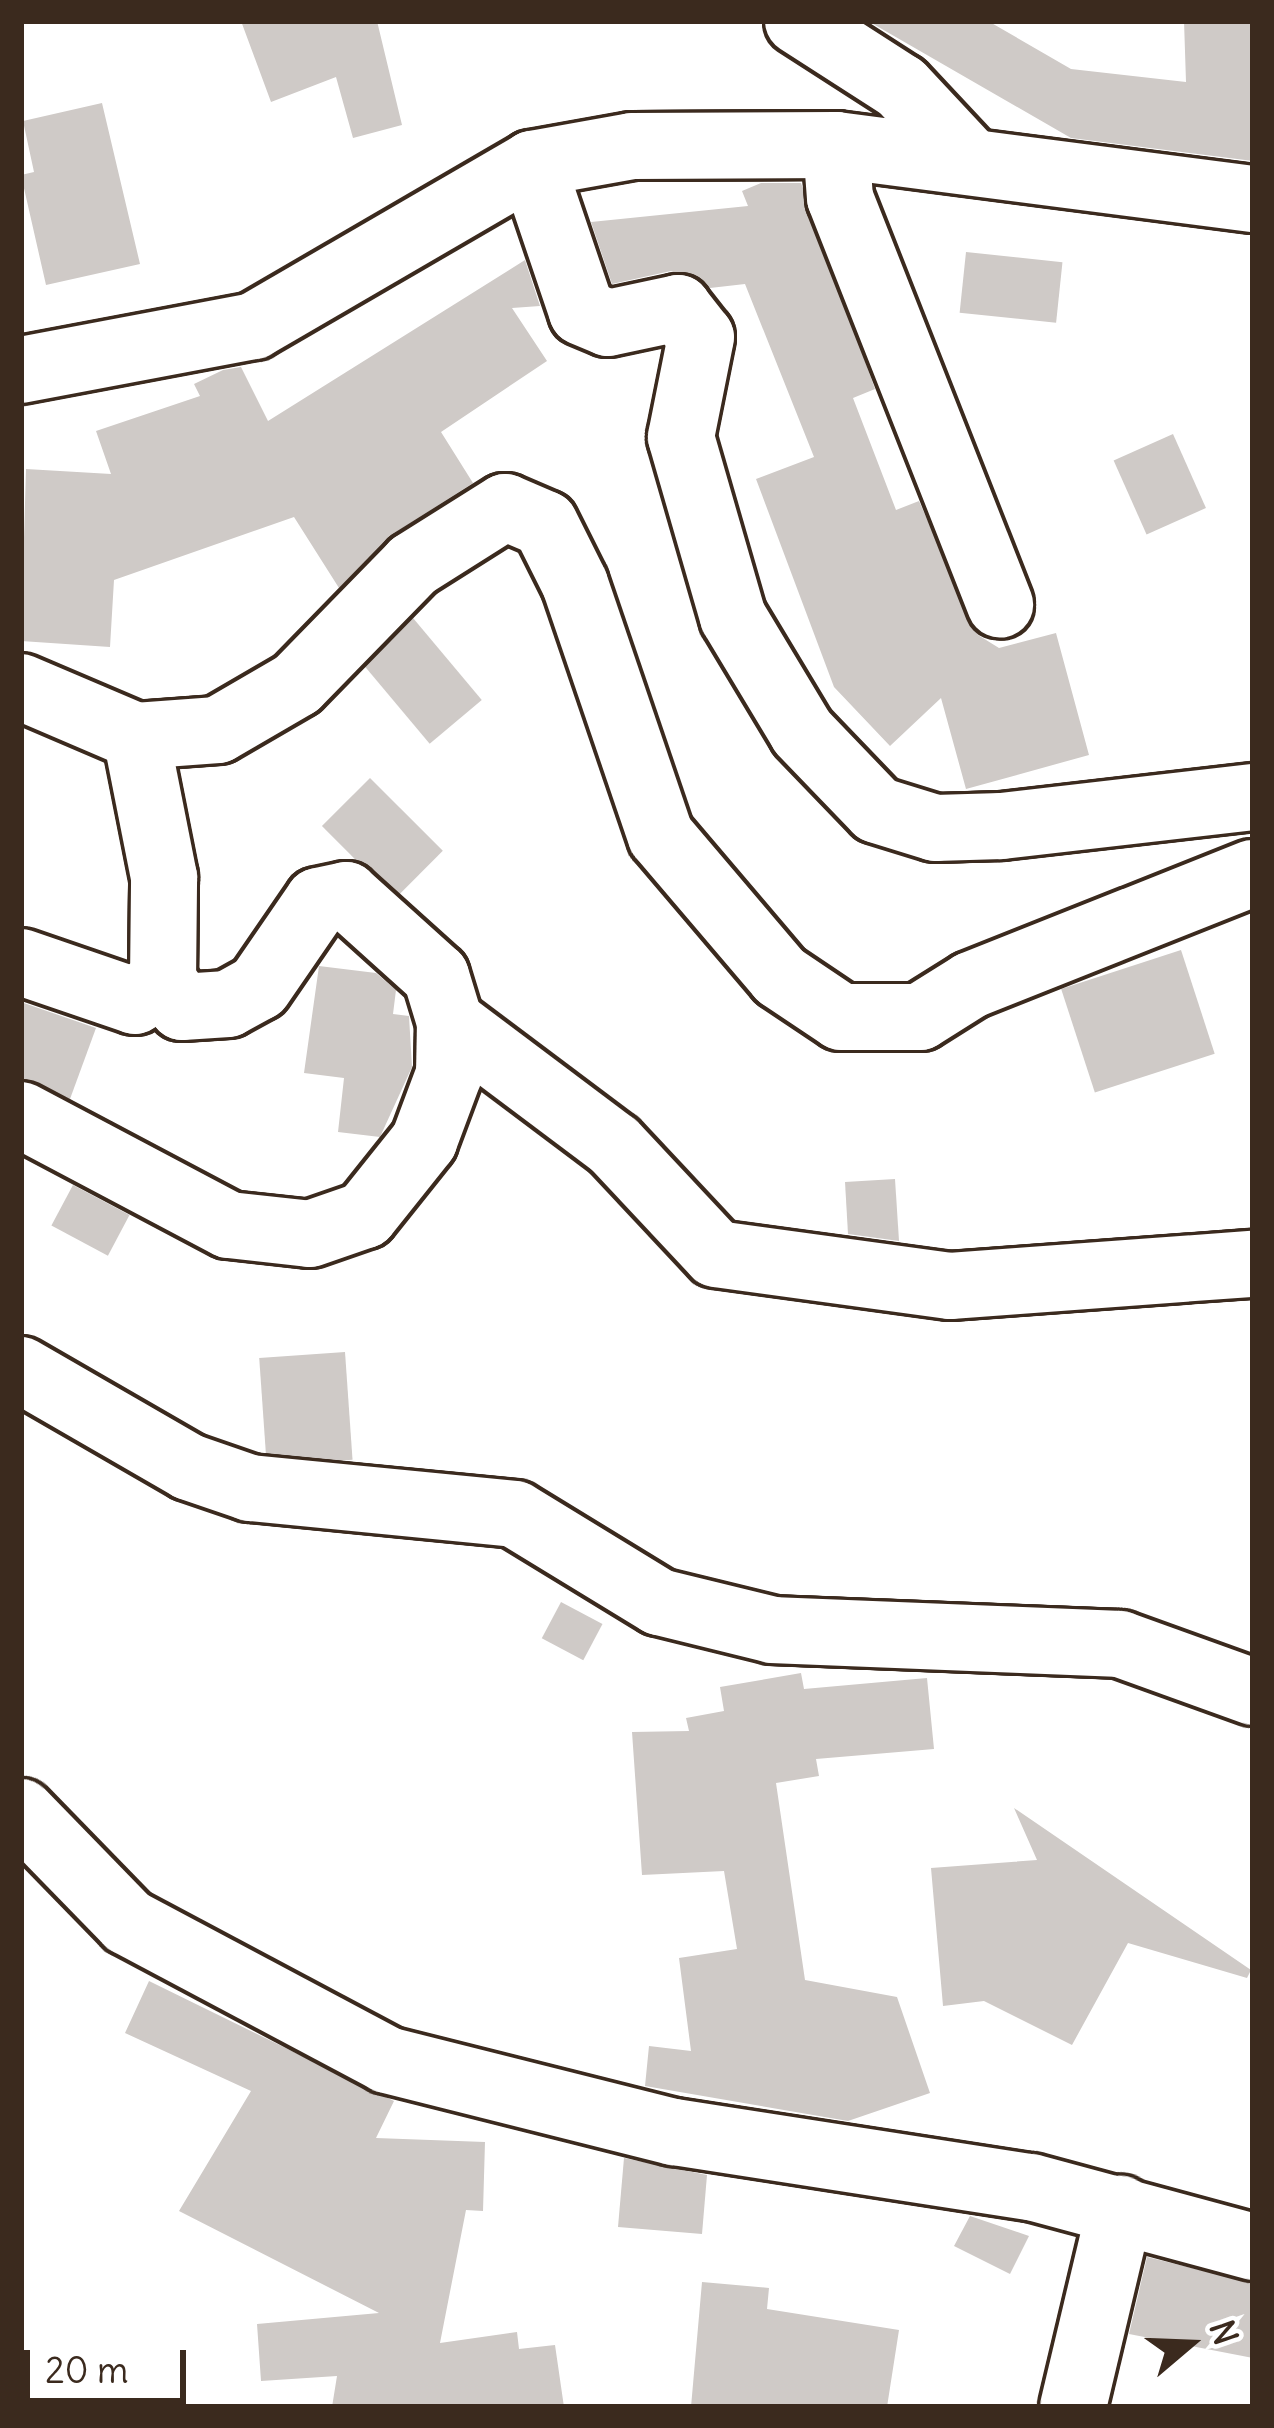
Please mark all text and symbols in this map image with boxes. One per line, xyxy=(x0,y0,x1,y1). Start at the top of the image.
north arrow xyxy=(1130,2284,1250,2404)
text: N xyxy=(1200,2315,1248,2350)
scale bar xyxy=(30,2326,192,2400)
text: 20 m xyxy=(45,2348,129,2393)

